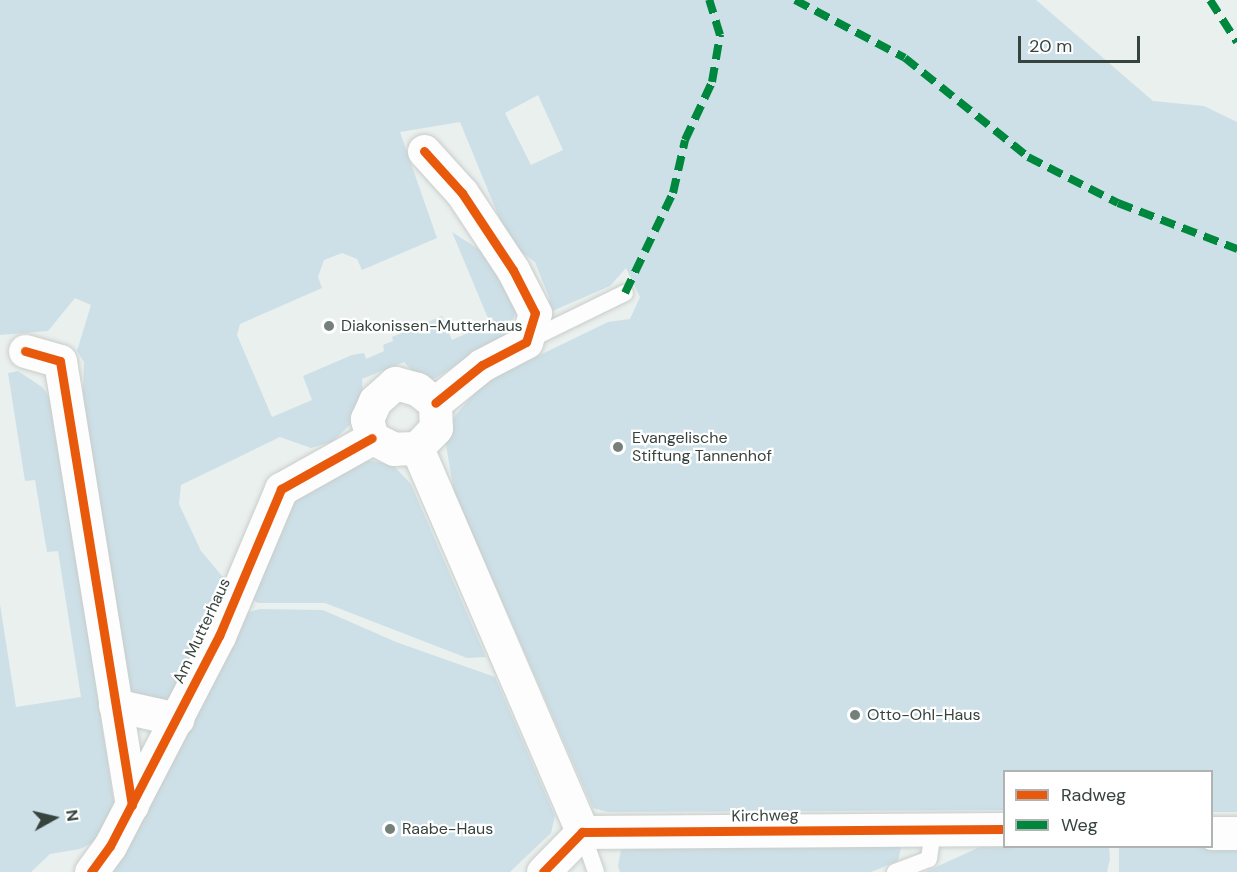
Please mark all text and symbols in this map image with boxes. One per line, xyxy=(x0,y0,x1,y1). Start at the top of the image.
scale bar xyxy=(1021,24,1142,62)
text: 20 m xyxy=(1029,34,1072,58)
place label: Diakonissen-Mutterhaus xyxy=(341,316,523,336)
marker: Diakonissen-Mutterhaus xyxy=(322,319,336,333)
place label: Evangelische Stiftung Tannenhof xyxy=(632,428,772,466)
marker: Evangelische Stiftung Tannenhof xyxy=(609,438,627,456)
street label: Am Mutterhaus xyxy=(169,575,235,687)
place label: Otto-Ohl-Haus xyxy=(867,705,980,725)
marker: Otto-Ohl-Haus xyxy=(848,708,862,722)
legend xyxy=(1003,770,1213,848)
text: Radweg xyxy=(1061,783,1126,807)
north arrow xyxy=(24,788,84,848)
street label: Kirchweg xyxy=(731,806,799,826)
text: N xyxy=(61,808,84,823)
text: Weg xyxy=(1061,813,1098,837)
place label: Raabe-Haus xyxy=(402,819,493,839)
marker: Raabe-Haus xyxy=(383,822,397,836)

